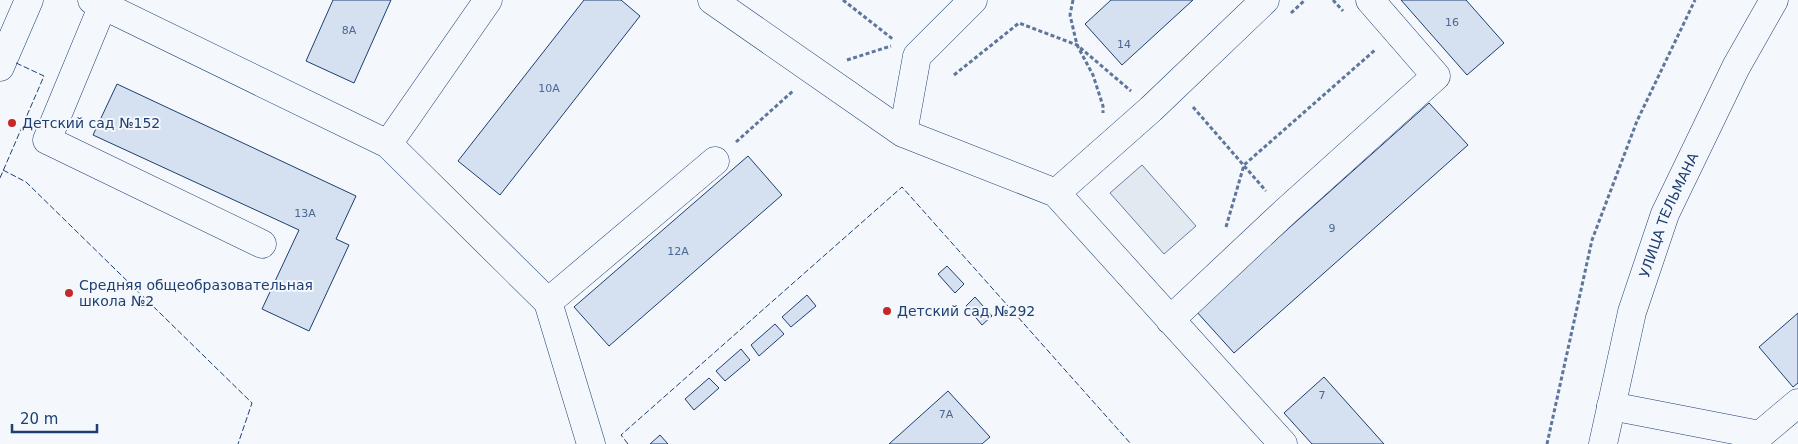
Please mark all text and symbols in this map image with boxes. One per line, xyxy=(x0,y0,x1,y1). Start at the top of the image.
house number: 16 xyxy=(1445,16,1459,29)
house number: 8А xyxy=(342,24,357,37)
house number: 14 xyxy=(1117,38,1131,51)
house number: 10А xyxy=(538,82,560,95)
place label: Детский сад №152 xyxy=(22,115,160,131)
marker: Детский сад №152 xyxy=(6,117,18,129)
street label: УЛИЦА ТЕЛЬМАНА xyxy=(1636,150,1702,280)
house number: 13А xyxy=(294,207,316,220)
house number: 9 xyxy=(1329,222,1336,235)
house number: 12А xyxy=(667,245,689,258)
place label: Средняя общеобразовательная школа №2 xyxy=(79,277,313,309)
marker: Средняя общеобразовательная школа №2 xyxy=(63,287,75,299)
place label: Детский сад №292 xyxy=(897,303,1035,319)
marker: Детский сад №292 xyxy=(881,305,893,317)
house number: 7 xyxy=(1319,389,1326,402)
scale bar xyxy=(12,402,98,434)
house number: 7А xyxy=(939,408,954,421)
text: 20 m xyxy=(20,410,58,428)

